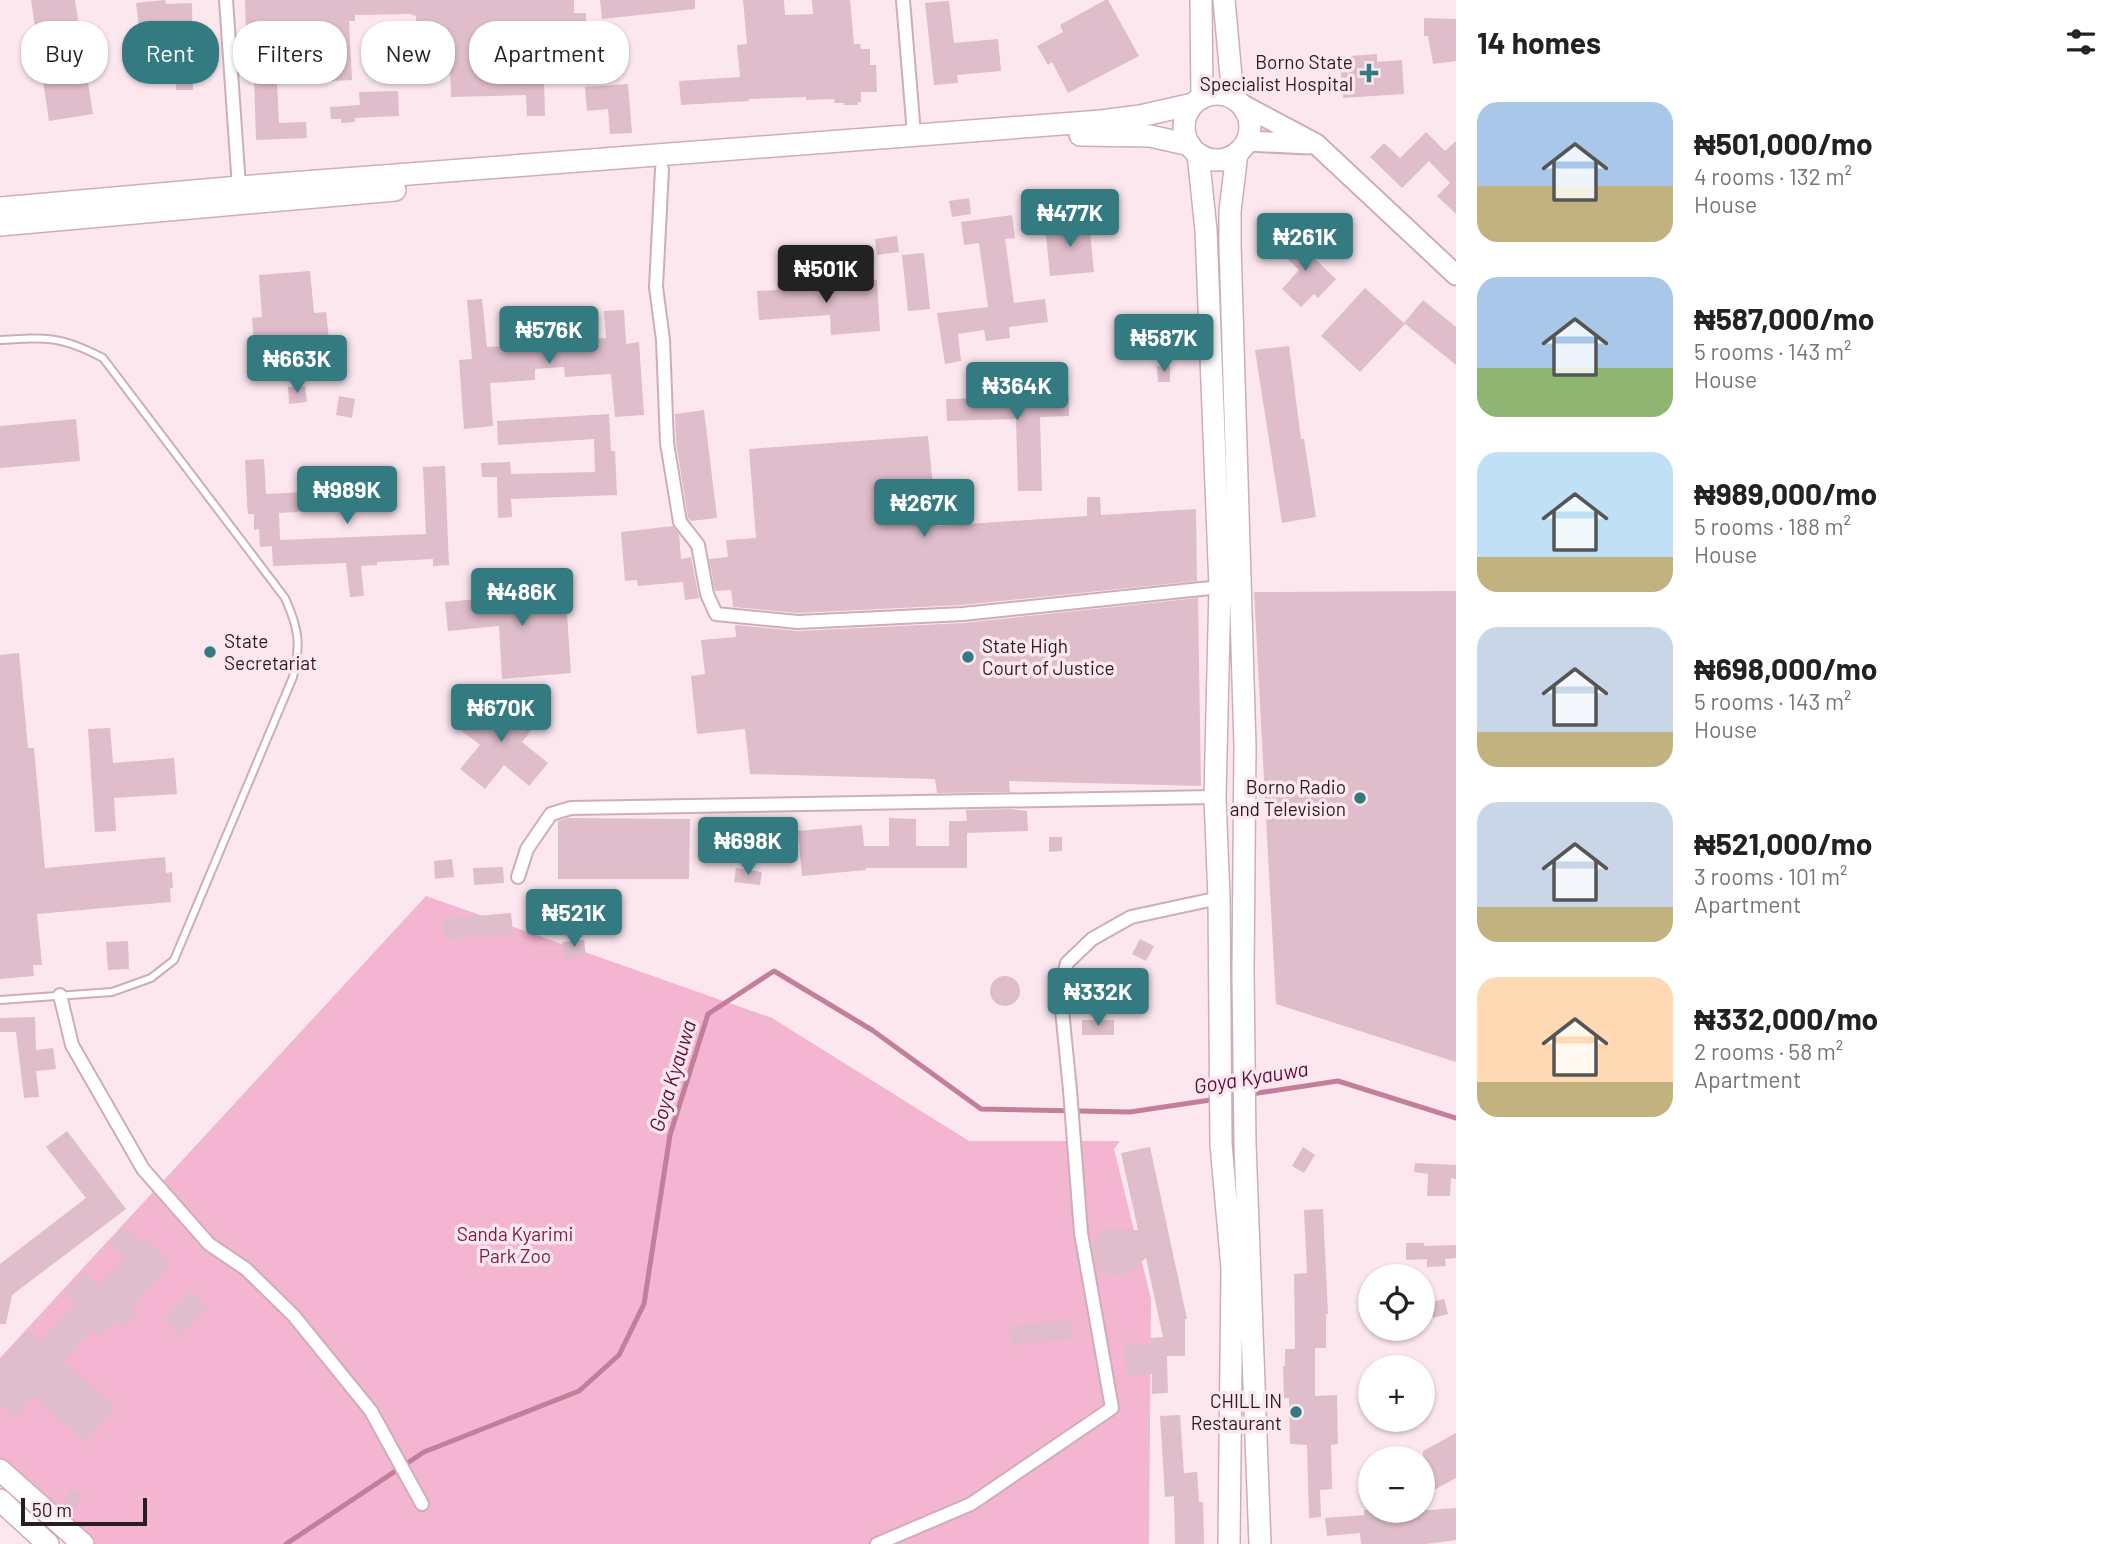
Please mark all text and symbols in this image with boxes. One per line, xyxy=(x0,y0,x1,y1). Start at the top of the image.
chip: Buy xyxy=(21,21,108,84)
chip: Rent xyxy=(122,21,219,84)
chip: Filters xyxy=(233,21,347,84)
chip: New xyxy=(361,21,455,84)
chip: Apartment xyxy=(469,21,629,84)
icon: filters xyxy=(2062,23,2100,61)
text: 14 homes xyxy=(1477,24,1601,60)
place label: Borno State Specialist Hospital xyxy=(1200,50,1353,95)
marker: Borno State Specialist Hospital xyxy=(1359,63,1379,83)
text: ₦501,000/mo xyxy=(1694,125,1873,161)
icon: home xyxy=(1533,130,1617,214)
text: 4 rooms · 132 m² xyxy=(1694,162,1852,190)
pin: ₦477K xyxy=(1021,190,1119,249)
text: House xyxy=(1694,190,1757,218)
text: ₦477K xyxy=(1037,198,1103,226)
pin: ₦261K xyxy=(1256,214,1354,273)
text: ₦261K xyxy=(1273,222,1337,250)
pin: ₦501K xyxy=(777,246,875,305)
text: ₦501K xyxy=(794,254,858,282)
text: ₦587,000/mo xyxy=(1694,300,1874,336)
icon: home xyxy=(1533,305,1617,389)
pin: ₦576K xyxy=(500,306,598,366)
pin: ₦587K xyxy=(1115,314,1213,374)
text: ₦576K xyxy=(515,315,583,343)
text: ₦587K xyxy=(1130,323,1198,351)
pin: ₦663K xyxy=(248,336,346,395)
text: 5 rooms · 143 m² xyxy=(1694,337,1852,365)
text: ₦663K xyxy=(263,344,331,372)
pin: ₦364K xyxy=(968,362,1066,422)
text: House xyxy=(1694,365,1757,393)
text: ₦364K xyxy=(982,371,1052,399)
pin: ₦989K xyxy=(298,466,396,526)
text: ₦989K xyxy=(313,475,381,503)
text: ₦989,000/mo xyxy=(1694,475,1877,511)
pin: ₦267K xyxy=(875,480,973,539)
icon: home xyxy=(1533,480,1617,564)
text: ₦267K xyxy=(890,488,958,516)
text: 5 rooms · 188 m² xyxy=(1694,512,1851,540)
text: House xyxy=(1694,540,1757,568)
pin: ₦486K xyxy=(473,568,571,628)
text: ₦486K xyxy=(487,577,557,605)
place label: State Secretariat xyxy=(224,629,317,674)
place label: State High Court of Justice xyxy=(982,634,1115,679)
marker: State Secretariat xyxy=(202,644,218,660)
marker: State High Court of Justice xyxy=(960,649,976,665)
text: ₦698,000/mo xyxy=(1694,650,1877,686)
icon: home xyxy=(1533,655,1617,739)
pin: ₦670K xyxy=(452,684,550,744)
text: 5 rooms · 143 m² xyxy=(1694,687,1852,715)
text: ₦670K xyxy=(467,693,535,721)
text: House xyxy=(1694,715,1757,743)
place label: Borno Radio and Television xyxy=(1230,775,1346,820)
marker: Borno Radio and Television xyxy=(1352,790,1368,806)
pin: ₦698K xyxy=(699,818,797,877)
text: ₦521,000/mo xyxy=(1694,825,1873,861)
text: ₦698K xyxy=(714,826,782,854)
icon: home xyxy=(1533,830,1617,914)
text: 3 rooms · 101 m² xyxy=(1694,862,1847,890)
pin: ₦521K xyxy=(525,890,623,949)
text: Apartment xyxy=(1694,890,1801,918)
text: ₦521K xyxy=(542,898,606,926)
pin: ₦332K xyxy=(1049,968,1147,1028)
text: ₦332K xyxy=(1064,977,1132,1005)
text: ₦332,000/mo xyxy=(1694,1000,1878,1036)
icon: home xyxy=(1533,1005,1617,1089)
water label: Goya Kyauwa xyxy=(643,1017,700,1134)
text: 2 rooms · 58 m² xyxy=(1694,1037,1843,1065)
water label: Goya Kyauwa xyxy=(1192,1055,1310,1098)
text: Apartment xyxy=(1694,1065,1801,1093)
park label: Sanda Kyarimi Park Zoo xyxy=(457,1222,573,1267)
map controls xyxy=(1358,1264,1435,1523)
button: locate xyxy=(1358,1264,1435,1341)
button: + xyxy=(1358,1355,1435,1432)
place label: CHILL IN Restaurant xyxy=(1191,1389,1282,1434)
marker: CHILL IN Restaurant xyxy=(1288,1404,1304,1420)
button: − xyxy=(1358,1446,1435,1523)
scale bar xyxy=(21,1495,147,1527)
text: 50 m xyxy=(32,1498,72,1521)

